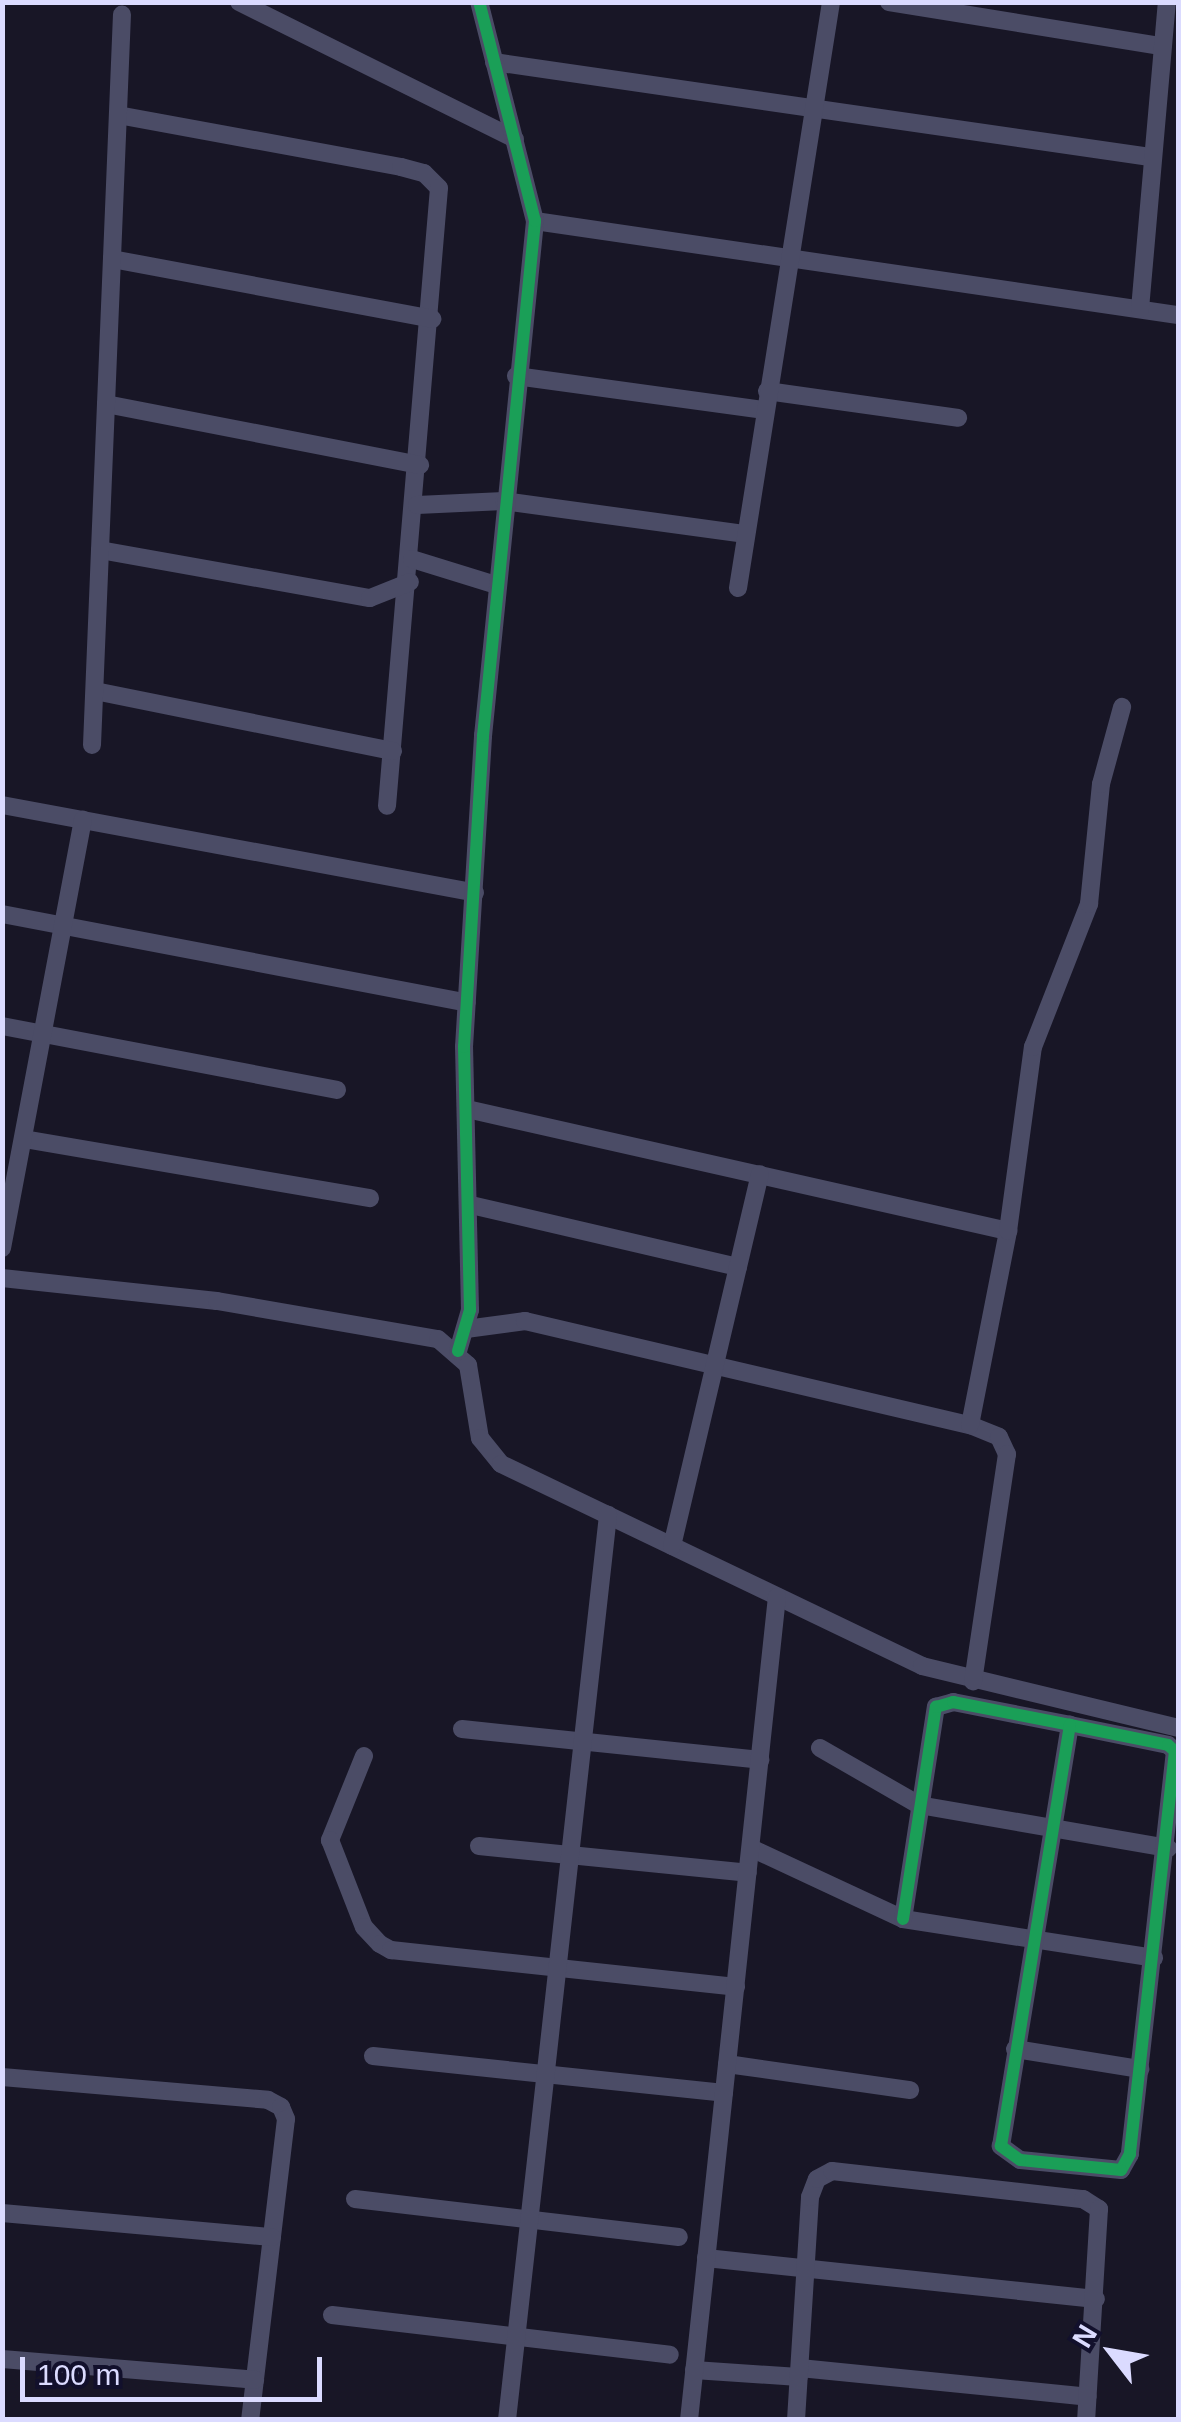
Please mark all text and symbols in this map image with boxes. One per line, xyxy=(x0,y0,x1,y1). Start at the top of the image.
north arrow xyxy=(1061,2302,1161,2402)
text: N xyxy=(1066,2320,1103,2353)
scale bar xyxy=(25,2337,328,2399)
text: 100 m xyxy=(37,2358,120,2391)

